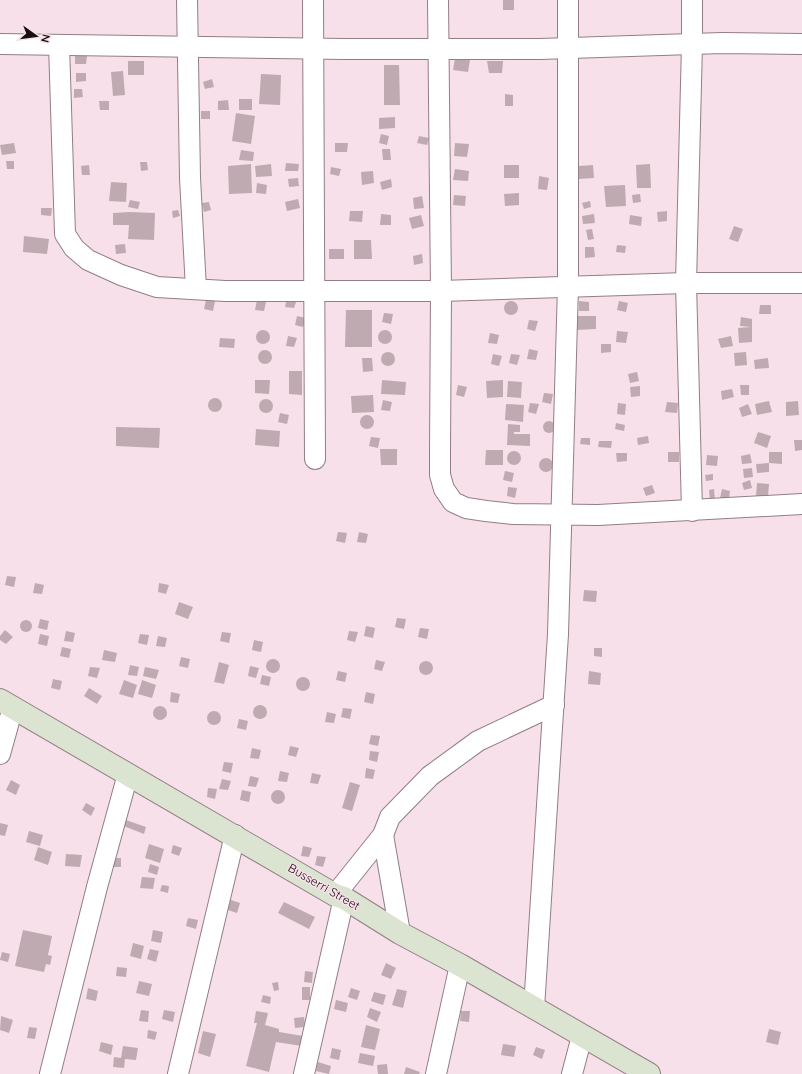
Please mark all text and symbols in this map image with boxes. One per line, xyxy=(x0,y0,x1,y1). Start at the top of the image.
north arrow xyxy=(16,16,56,56)
text: N xyxy=(38,33,53,44)
street label: Busserri Street xyxy=(286,860,363,913)

